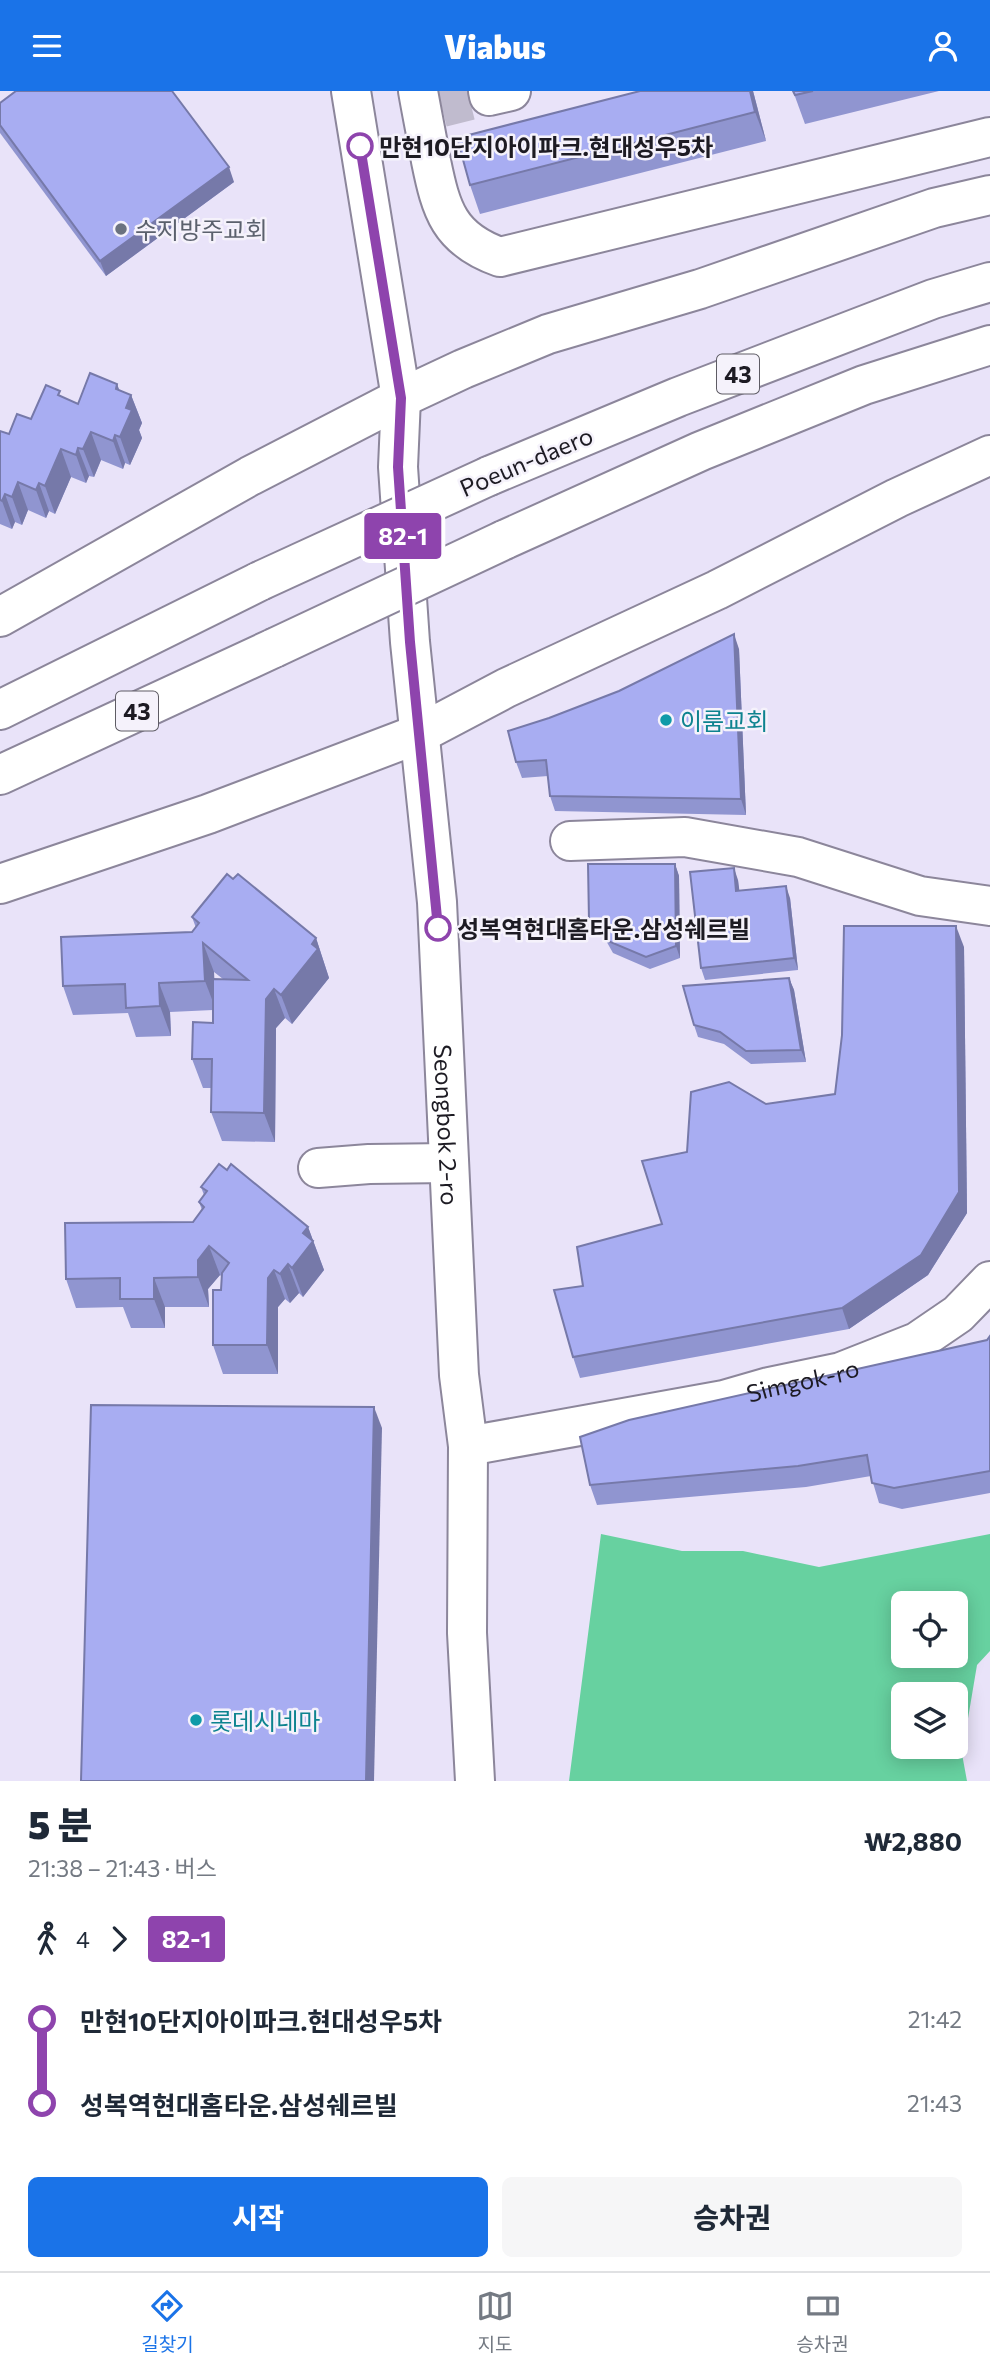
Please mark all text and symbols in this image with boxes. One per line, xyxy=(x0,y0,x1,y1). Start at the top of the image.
text: Viabus xyxy=(444,26,546,66)
icon: menu xyxy=(28,27,66,65)
icon: person xyxy=(924,27,962,65)
place label: 만현10단지아이파크.현대성우5차 xyxy=(379,132,713,161)
marker: 만현10단지아이파크.현대성우5차 xyxy=(347,133,373,159)
place label: 수지방주교회 xyxy=(135,215,267,244)
marker: 수지방주교회 xyxy=(113,221,129,237)
road number: 43 xyxy=(717,355,759,393)
street label: Poeun-daero xyxy=(455,420,597,502)
line badge: 82-1 xyxy=(354,513,452,559)
text: 82-1 xyxy=(378,521,428,550)
road number: 43 xyxy=(116,691,158,731)
place label: 이룸교회 xyxy=(680,706,768,735)
marker: 이룸교회 xyxy=(658,712,674,728)
place label: 성복역현대홈타운.삼성쉐르빌 xyxy=(457,914,750,943)
marker: 성복역현대홈타운.삼성쉐르빌 xyxy=(425,915,451,941)
street label: Seongbok 2-ro xyxy=(429,1044,466,1206)
street label: Simgok-ro xyxy=(743,1352,863,1407)
map controls xyxy=(891,1591,968,1759)
button: locate xyxy=(891,1591,968,1668)
button: layers xyxy=(891,1682,968,1759)
place label: 롯데시네마 xyxy=(210,1706,320,1735)
marker: 롯데시네마 xyxy=(188,1712,204,1728)
text: 5 분 xyxy=(28,1800,93,1847)
text: ₩2,880 xyxy=(864,1825,962,1856)
text: 21:38 – 21:43 · 버스 xyxy=(28,1854,217,1882)
icon: walk xyxy=(28,1920,66,1958)
icon: forward xyxy=(100,1920,138,1958)
text: 82-1 xyxy=(162,1924,211,1953)
text: 4 xyxy=(76,1925,90,1953)
text: 만현10단지아이파크.현대성우5차 xyxy=(80,2005,442,2036)
text: 21:42 xyxy=(908,2005,962,2033)
text: 성복역현대홈타운.삼성쉐르빌 xyxy=(80,2089,398,2120)
text: 21:43 xyxy=(907,2089,962,2117)
button: 시작 xyxy=(28,2177,488,2257)
button: 승차권 xyxy=(502,2177,962,2257)
tab: 길찾기 xyxy=(141,2287,194,2356)
tab: 지도 xyxy=(476,2287,514,2356)
tab: 승차권 xyxy=(796,2287,849,2356)

